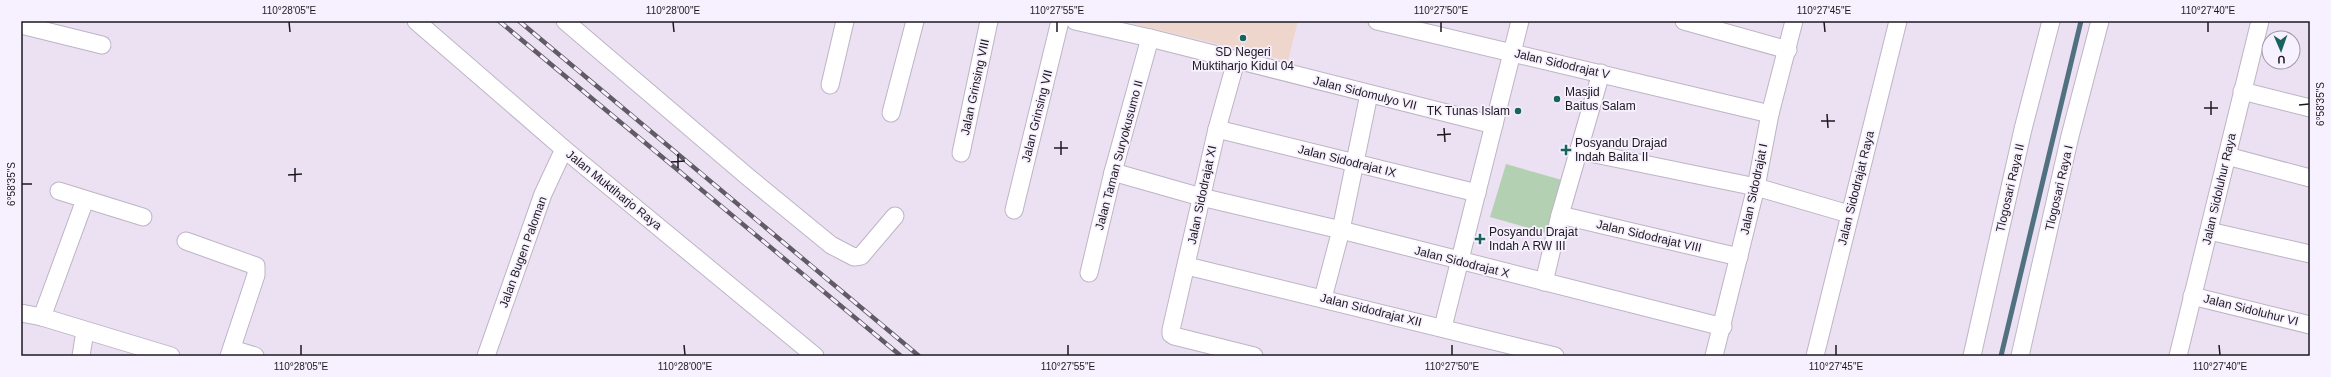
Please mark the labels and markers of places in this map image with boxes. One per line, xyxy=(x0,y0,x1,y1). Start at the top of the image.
marker: SD Negeri Muktiharjo Kidul 04 xyxy=(1238,33,1248,43)
place label: SD Negeri Muktiharjo Kidul 04 xyxy=(1192,45,1294,73)
place label: Masjid Baitus Salam xyxy=(1565,85,1636,113)
marker: Masjid Baitus Salam xyxy=(1552,94,1562,104)
place label: TK Tunas Islam xyxy=(1427,104,1510,118)
marker: TK Tunas Islam xyxy=(1513,106,1523,116)
place label: Posyandu Drajad Indah Balita II xyxy=(1575,136,1667,164)
marker: Posyandu Drajad Indah Balita II xyxy=(1560,144,1572,156)
place label: Posyandu Drajat Indah A RW III xyxy=(1489,225,1578,253)
marker: Posyandu Drajat Indah A RW III xyxy=(1474,233,1486,245)

